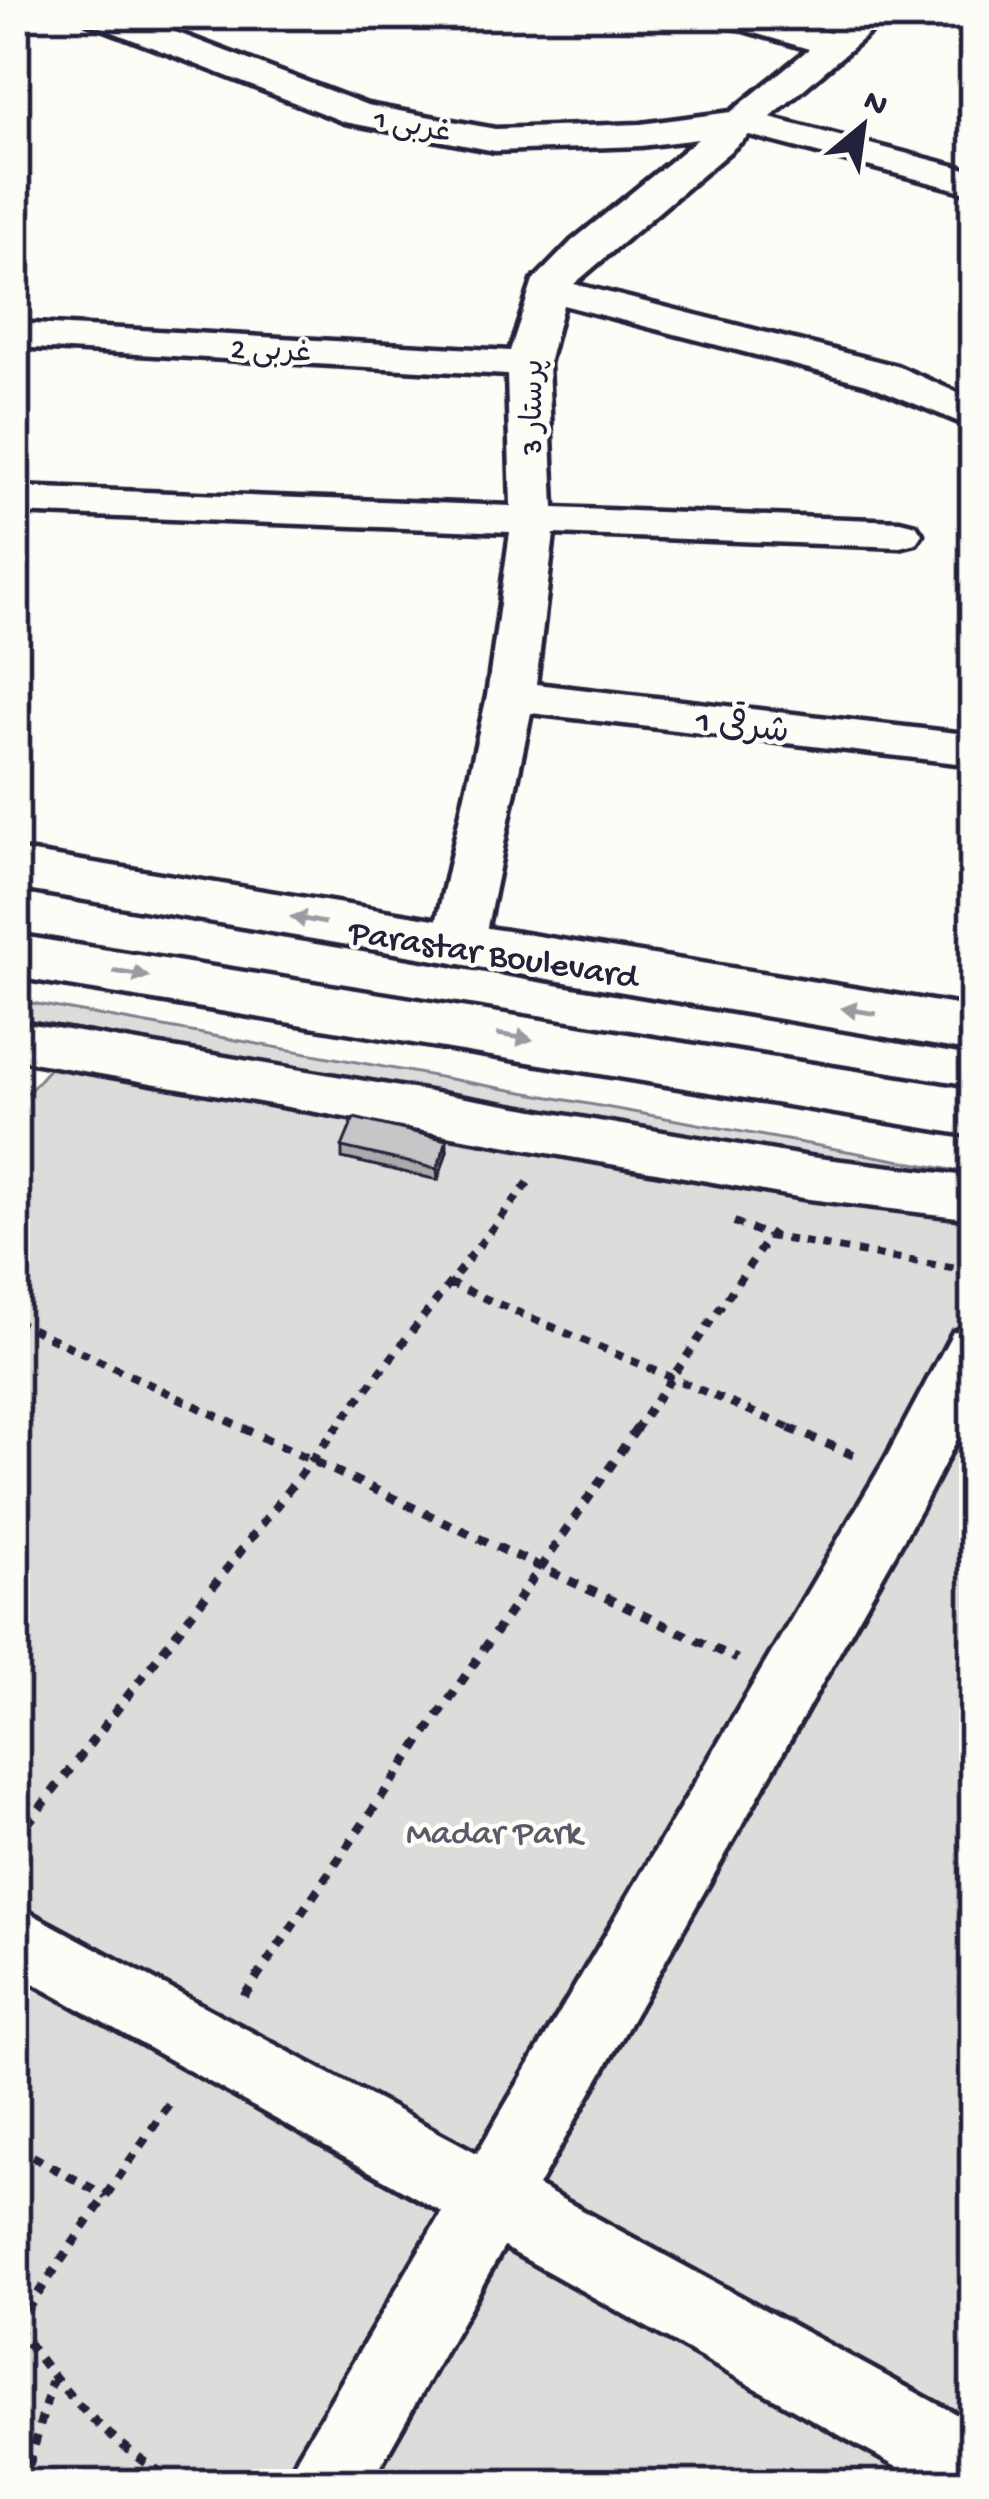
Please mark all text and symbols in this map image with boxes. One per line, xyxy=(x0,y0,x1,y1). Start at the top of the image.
north arrow xyxy=(803,66,923,186)
text: N xyxy=(856,83,893,127)
street label: غربی 1 xyxy=(369,104,454,153)
street label: غربی 2 xyxy=(230,334,312,373)
street label: پرستار 3 xyxy=(517,359,554,456)
street label: شرقی 1 xyxy=(692,695,792,757)
one-way arrow xyxy=(289,910,326,929)
street label: Parastar Boulevard xyxy=(344,913,643,1002)
one-way arrow xyxy=(112,965,150,984)
one-way arrow xyxy=(839,1001,877,1020)
one-way arrow xyxy=(497,1029,535,1047)
park label: Madar Park xyxy=(406,1814,585,1857)

